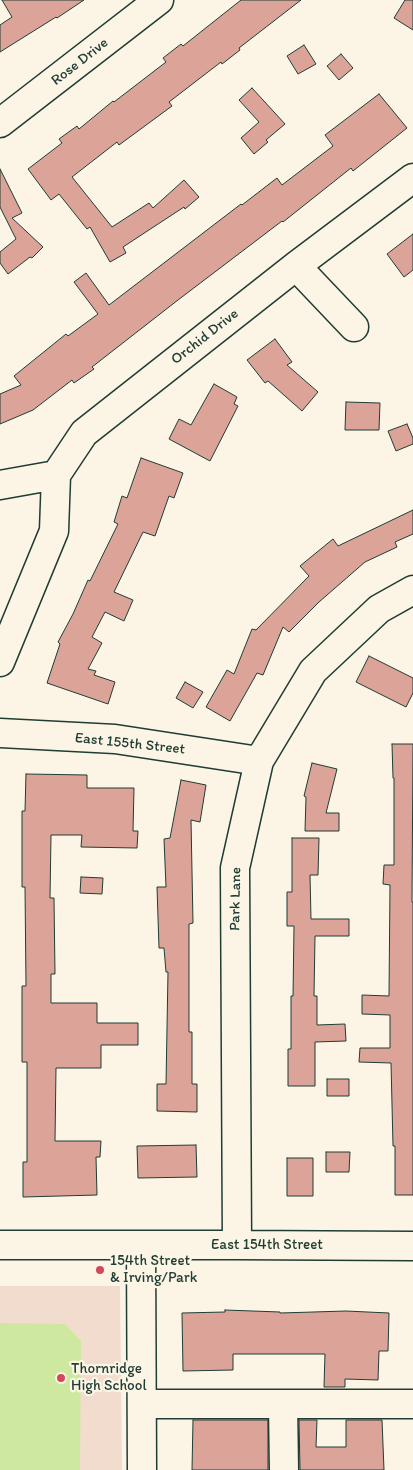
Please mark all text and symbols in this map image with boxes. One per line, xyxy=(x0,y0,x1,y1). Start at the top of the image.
street label: Rose Drive xyxy=(48,34,112,90)
street label: Orchid Drive xyxy=(168,305,242,369)
street label: East 155th Street xyxy=(74,729,186,759)
street label: Park Lane xyxy=(226,867,246,931)
street label: East 154th Street xyxy=(211,1236,323,1254)
place label: 154th Street & Irving/Park xyxy=(110,1252,197,1287)
marker: 154th Street & Irving/Park xyxy=(94,1264,106,1276)
place label: Thornridge High School xyxy=(71,1360,147,1395)
marker: Thornridge High School xyxy=(55,1372,67,1384)

